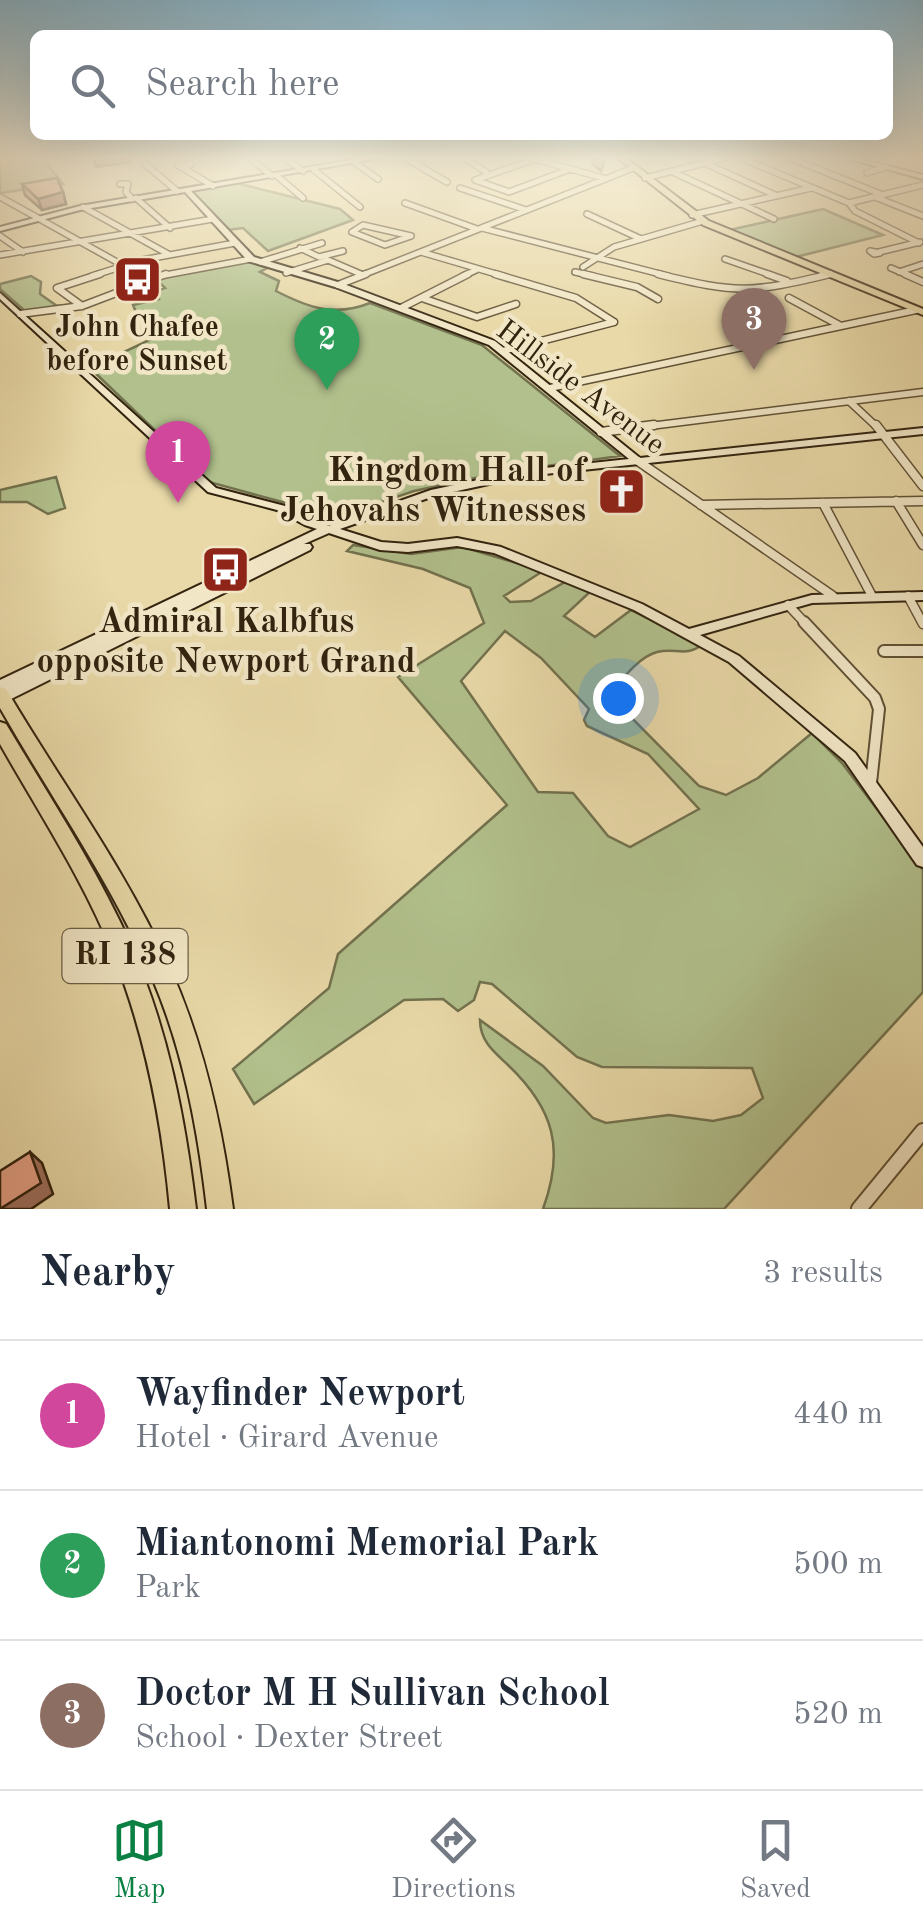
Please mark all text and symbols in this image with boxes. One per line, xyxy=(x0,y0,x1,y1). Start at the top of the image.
search box xyxy=(30,30,893,140)
icon: search xyxy=(65,58,120,113)
text: Search here xyxy=(145,66,340,104)
bus stop icon: John Chafee before Sunset xyxy=(111,253,163,305)
pin: 3 xyxy=(722,288,786,370)
pin: 2 xyxy=(294,308,360,390)
place label: John Chafee before Sunset xyxy=(47,313,228,377)
street label: Hillside Avenue xyxy=(490,315,670,461)
pin: 1 xyxy=(146,420,210,503)
place label: Kingdom Hall of Jehovahs Witnesses xyxy=(280,454,589,529)
church icon: Kingdom Hall of Jehovahs Witnesses xyxy=(595,465,647,517)
bus stop icon: Admiral Kalbfus opposite Newport Grand xyxy=(200,544,252,596)
place label: Admiral Kalbfus opposite Newport Grand xyxy=(36,605,416,680)
your location xyxy=(593,673,644,724)
road number: RI 138 xyxy=(62,929,188,983)
text: Nearby xyxy=(40,1253,176,1295)
text: 3 results xyxy=(763,1258,883,1290)
text: Wayfinder Newport xyxy=(135,1376,465,1414)
text: 1 xyxy=(63,1399,82,1431)
text: 440 m xyxy=(793,1399,883,1431)
text: Hotel · Girard Avenue xyxy=(135,1423,439,1455)
text: Miantonomi Memorial Park xyxy=(135,1526,599,1564)
text: 2 xyxy=(63,1549,82,1581)
text: 500 m xyxy=(793,1549,883,1581)
text: Park xyxy=(135,1573,201,1605)
text: Doctor M H Sullivan School xyxy=(135,1676,610,1714)
text: 3 xyxy=(63,1699,82,1731)
text: 520 m xyxy=(793,1699,883,1731)
text: School · Dexter Street xyxy=(135,1723,443,1755)
tab: Map xyxy=(112,1813,167,1908)
tab: Directions xyxy=(391,1813,516,1908)
tab: Saved xyxy=(740,1813,811,1908)

